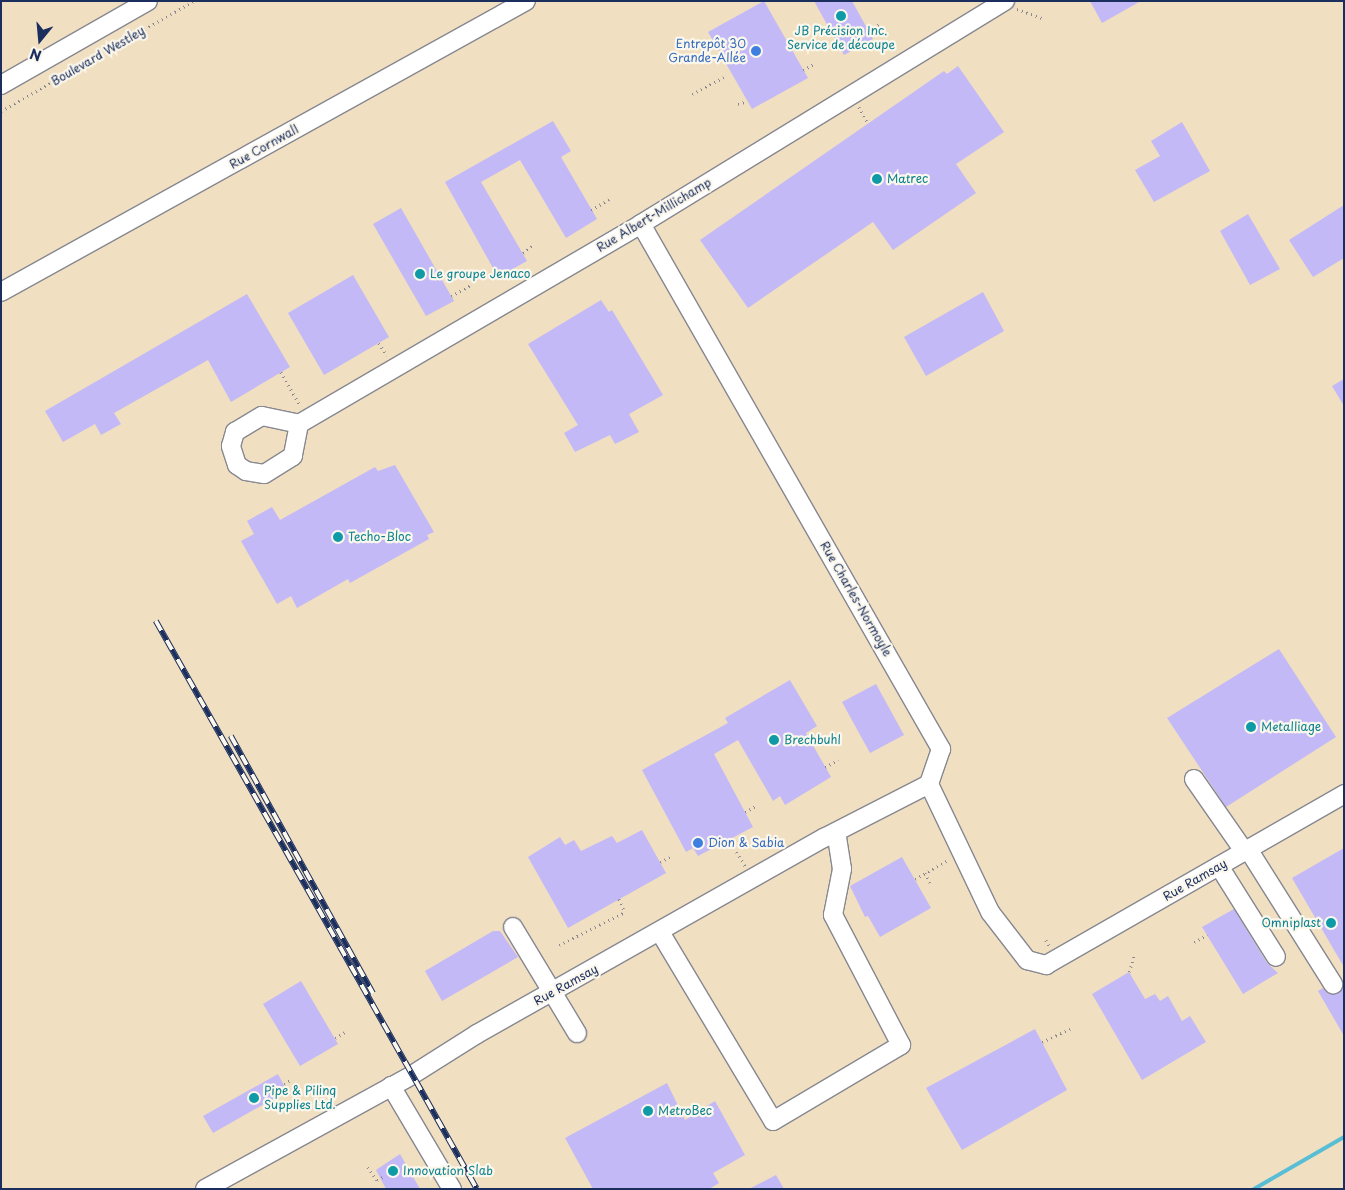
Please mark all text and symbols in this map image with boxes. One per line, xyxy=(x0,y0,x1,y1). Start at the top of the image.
marker: JB Précision Inc. Service de découpe xyxy=(835,10,847,22)
north arrow xyxy=(15,15,65,65)
street label: Boulevard Westley xyxy=(48,23,148,89)
place label: JB Précision Inc. Service de découpe xyxy=(787,24,895,52)
place label: Entrepôt 30 Grande-Allée xyxy=(668,37,746,65)
text: N xyxy=(27,43,44,66)
marker: Entrepôt 30 Grande-Allée xyxy=(750,45,762,57)
street label: Rue Cornwall xyxy=(227,122,301,172)
place label: Matrec xyxy=(887,172,928,186)
marker: Matrec xyxy=(871,173,883,185)
street label: Rue Albert-Millichamp xyxy=(594,175,714,255)
place label: Le groupe Jenaco xyxy=(430,267,531,281)
marker: Le groupe Jenaco xyxy=(414,268,426,280)
place label: Techo-Bloc xyxy=(348,530,411,544)
marker: Techo-Bloc xyxy=(332,531,344,543)
street label: Rue Charles-Normoyle xyxy=(817,538,895,660)
place label: Metalliage xyxy=(1261,720,1321,734)
marker: Metalliage xyxy=(1245,721,1257,733)
place label: Brechbuhl xyxy=(784,733,841,747)
marker: Brechbuhl xyxy=(768,734,780,746)
place label: Dion & Sabia xyxy=(708,836,785,850)
marker: Dion & Sabia xyxy=(692,837,704,849)
street label: Rue Ramsay xyxy=(1160,856,1230,904)
place label: Omniplast xyxy=(1261,916,1321,930)
marker: Omniplast xyxy=(1325,917,1337,929)
street label: Rue Ramsay xyxy=(531,961,601,1009)
place label: Pipe & Piling Supplies Ltd. xyxy=(264,1084,336,1112)
marker: Pipe & Piling Supplies Ltd. xyxy=(248,1092,260,1104)
place label: MetroBec xyxy=(658,1104,712,1118)
marker: MetroBec xyxy=(642,1105,654,1117)
place label: Innovation Slab xyxy=(403,1164,493,1178)
marker: Innovation Slab xyxy=(387,1165,399,1177)

